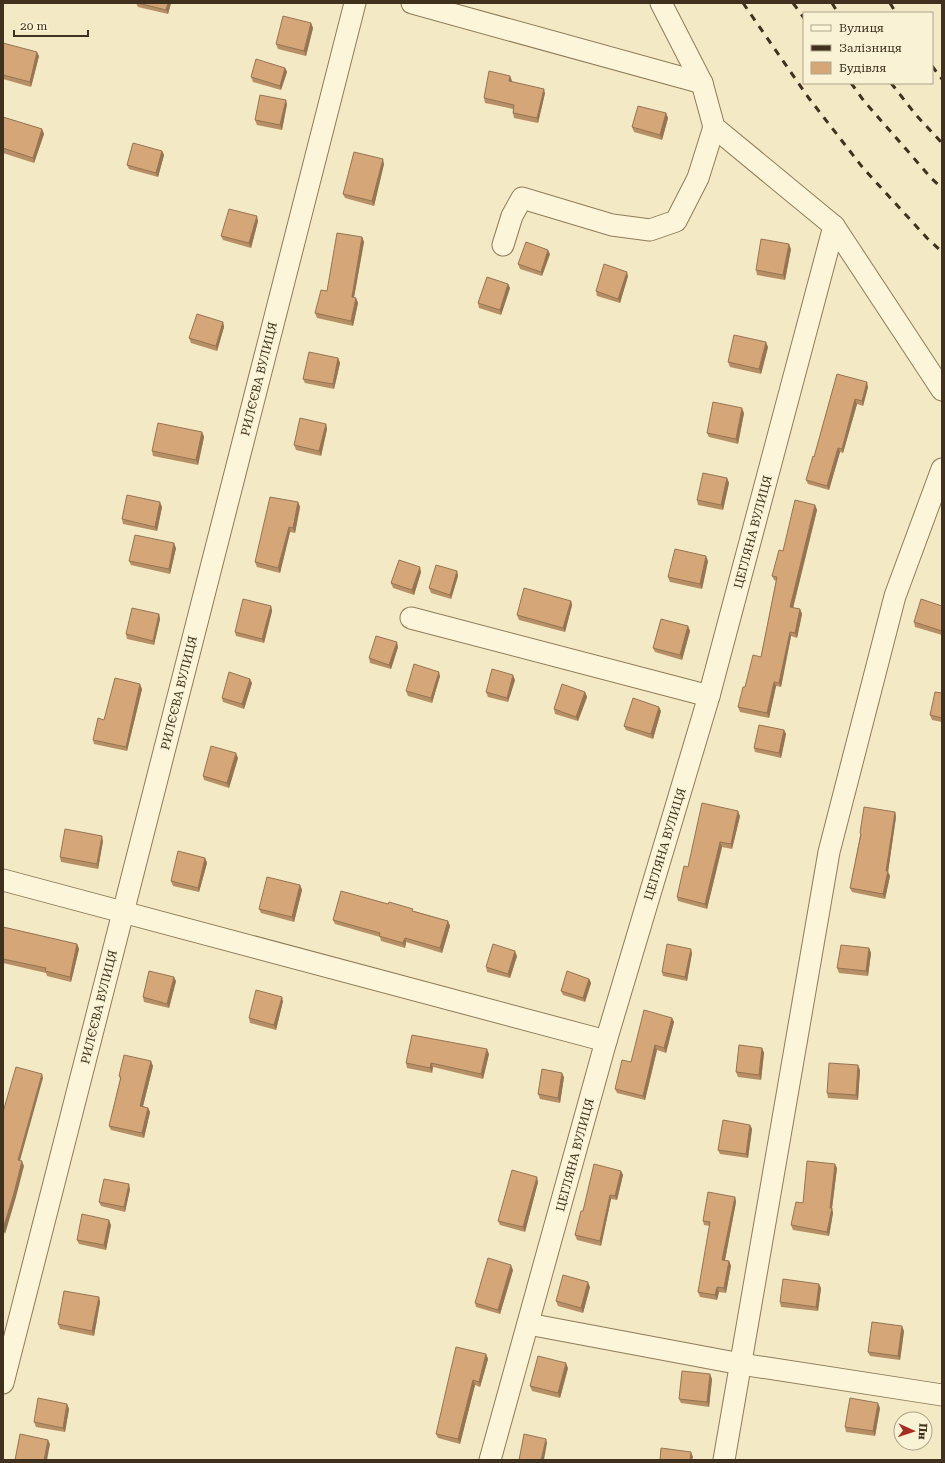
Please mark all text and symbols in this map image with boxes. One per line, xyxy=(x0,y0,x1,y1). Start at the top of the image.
scale bar xyxy=(14,12,88,38)
legend xyxy=(803,12,933,84)
text: 20 m xyxy=(20,19,47,33)
text: Вулиця xyxy=(839,21,884,35)
text: Залізниця xyxy=(839,41,902,55)
text: Будівля xyxy=(839,61,886,75)
street label: РИЛЄЄВА ВУЛИЦЯ xyxy=(238,320,280,438)
street label: ЦЕГЛЯНА ВУЛИЦЯ xyxy=(731,474,775,590)
street label: РИЛЄЄВА ВУЛИЦЯ xyxy=(158,634,200,752)
street label: ЦЕГЛЯНА ВУЛИЦЯ xyxy=(641,786,689,902)
street label: РИЛЄЄВА ВУЛИЦЯ xyxy=(78,948,120,1066)
street label: ЦЕГЛЯНА ВУЛИЦЯ xyxy=(553,1097,597,1213)
north arrow xyxy=(893,1411,933,1451)
text: Пн xyxy=(916,1423,929,1441)

